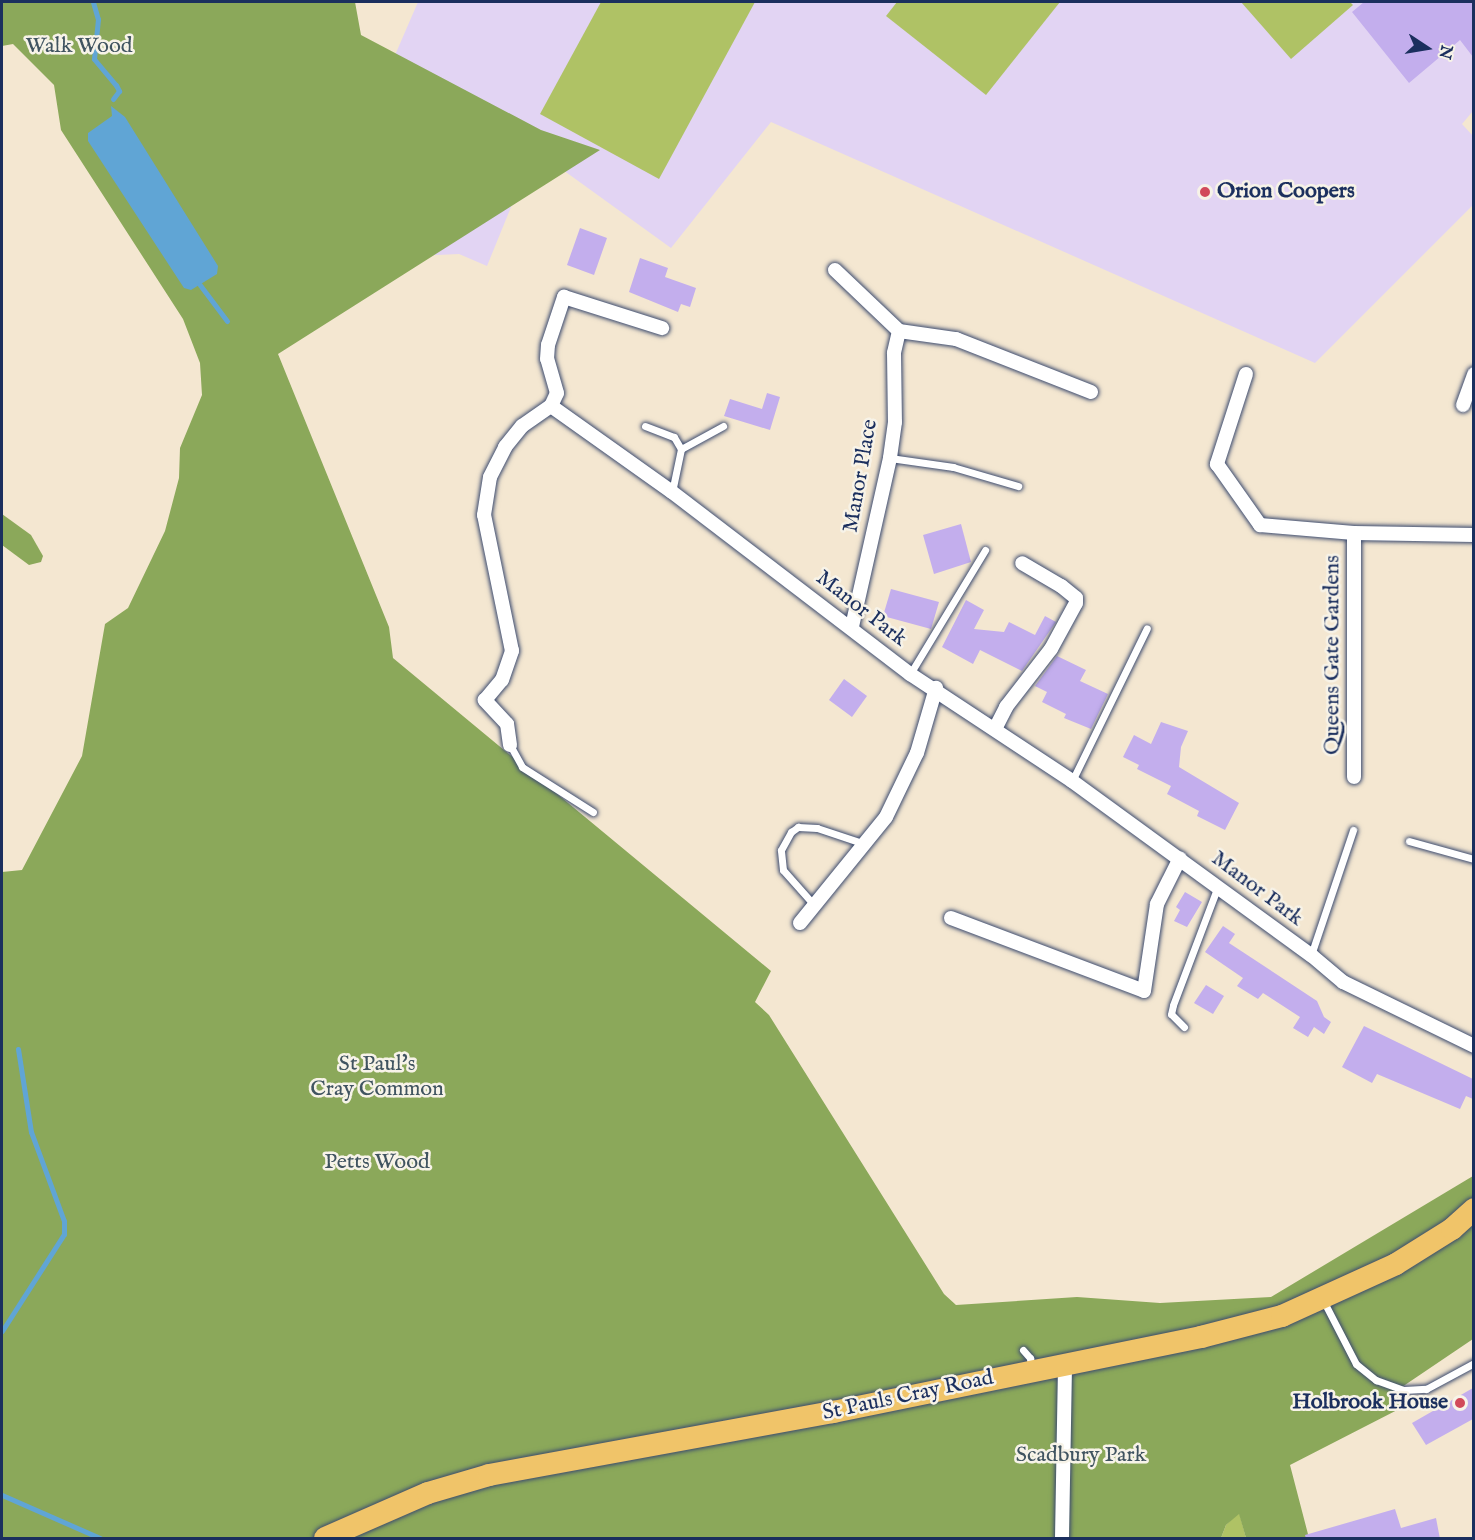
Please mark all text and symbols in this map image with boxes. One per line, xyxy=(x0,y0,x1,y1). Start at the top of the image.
north arrow xyxy=(1397,18,1457,78)
park label: Walk Wood xyxy=(26,34,132,60)
text: N xyxy=(1433,43,1456,61)
place label: Orion Coopers xyxy=(1217,179,1355,205)
marker: Orion Coopers xyxy=(1198,185,1212,199)
street label: Manor Place xyxy=(838,417,884,535)
street label: Queens Gate Gardens xyxy=(1320,555,1346,755)
street label: Manor Park xyxy=(810,565,912,653)
street label: Manor Park xyxy=(1206,846,1308,932)
park label: St Paul's Cray Common xyxy=(310,1051,444,1102)
park label: Petts Wood xyxy=(324,1150,430,1176)
street label: St Pauls Cray Road xyxy=(820,1365,996,1427)
place label: Holbrook House xyxy=(1292,1390,1448,1416)
marker: Holbrook House xyxy=(1453,1396,1467,1410)
park label: Scadbury Park xyxy=(1016,1443,1146,1469)

